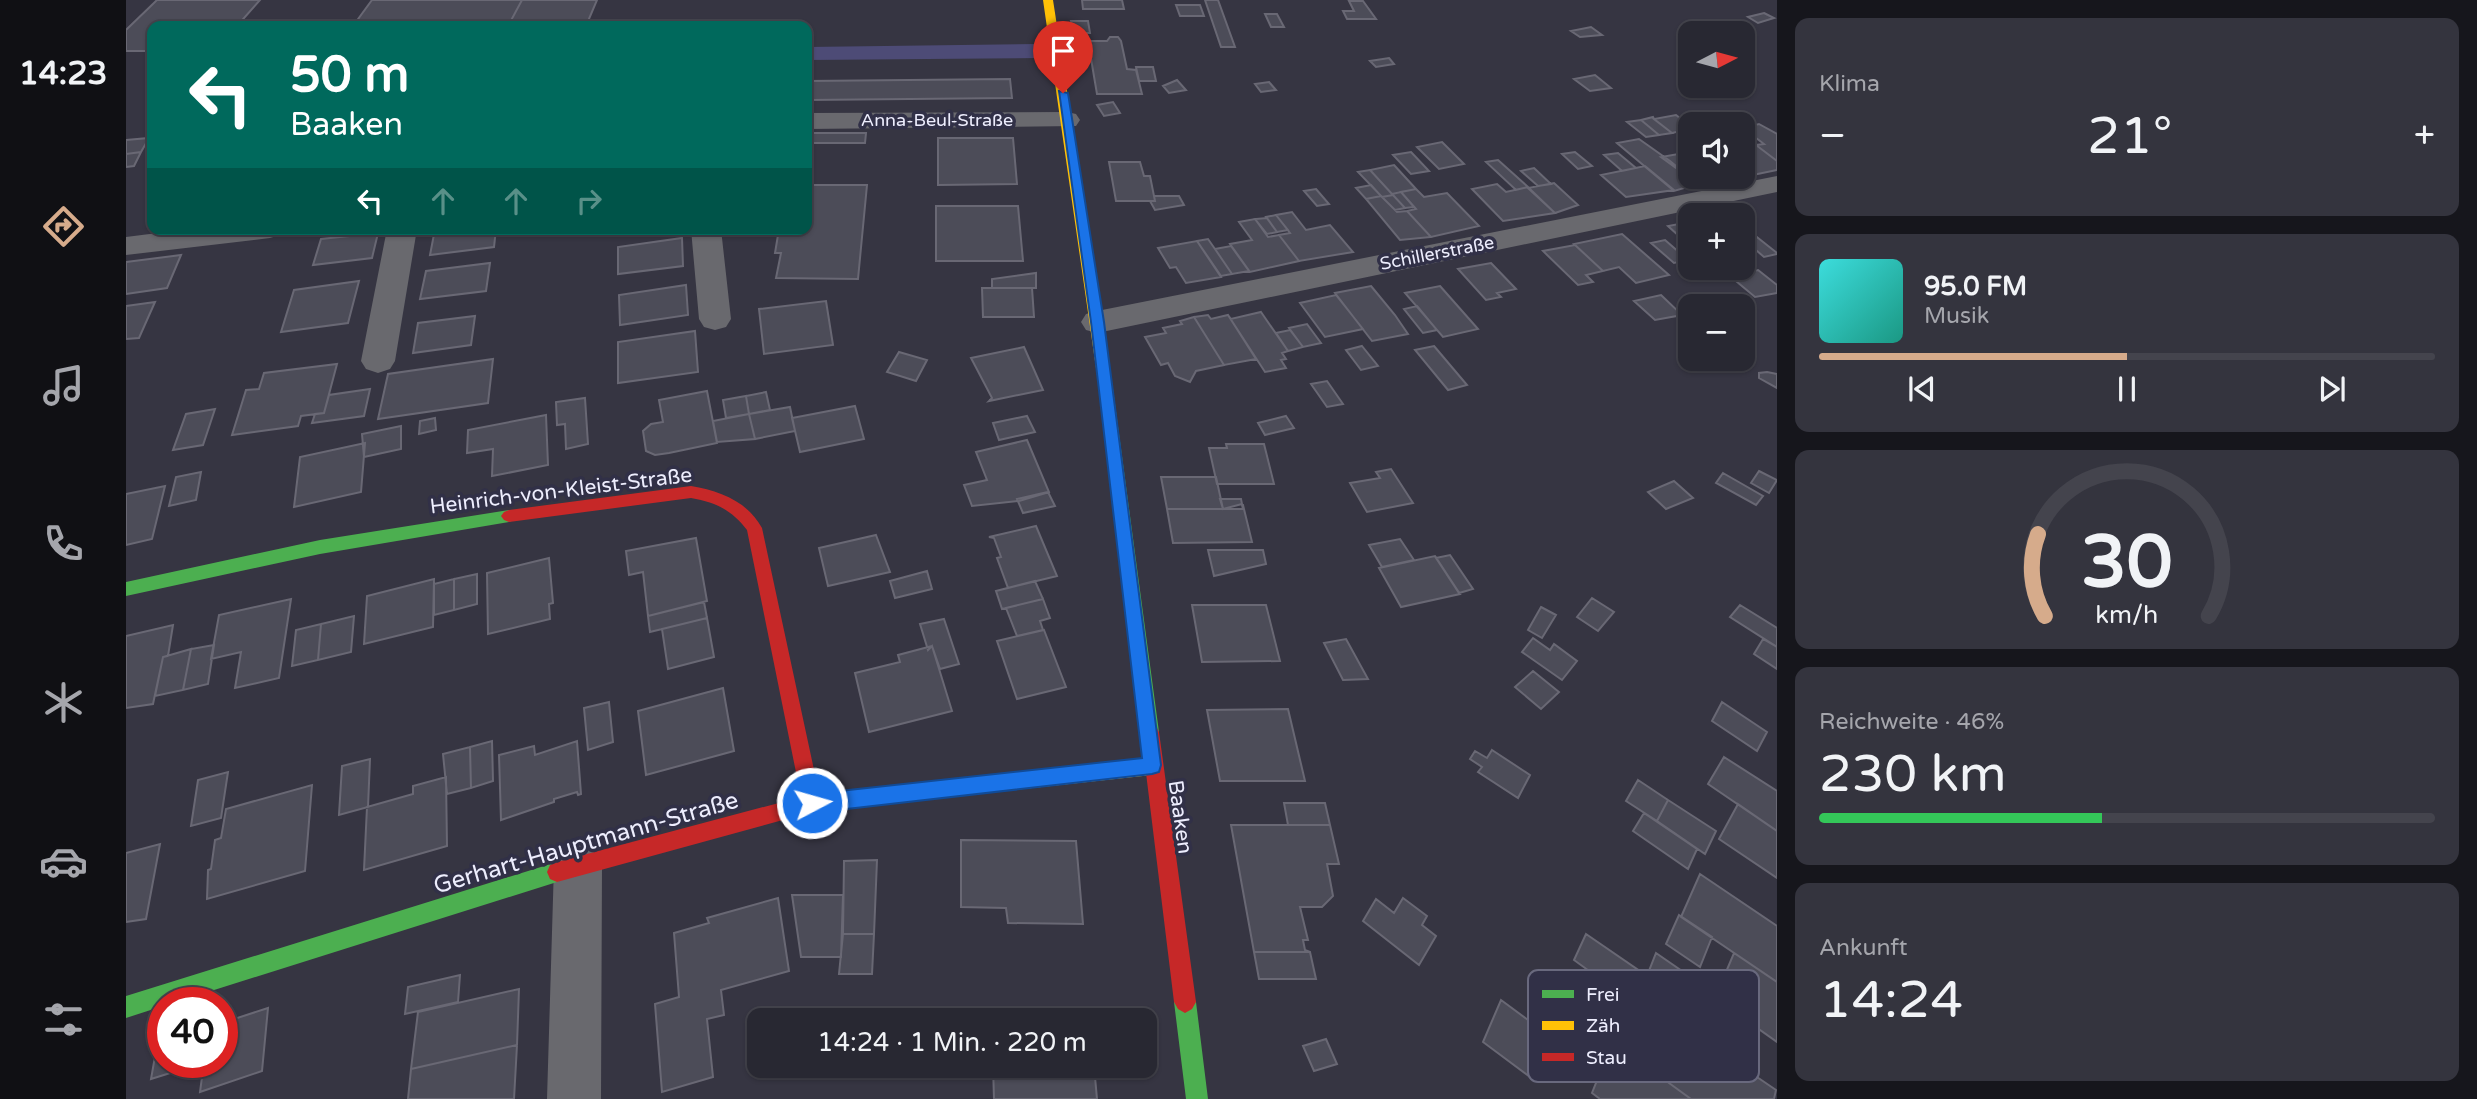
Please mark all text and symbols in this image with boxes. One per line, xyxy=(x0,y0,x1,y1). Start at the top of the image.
pin xyxy=(1033,21,1093,93)
north arrow xyxy=(1678,21,1755,98)
map controls xyxy=(1678,21,1755,371)
icon: arrive xyxy=(1044,32,1082,70)
text: 50 m xyxy=(290,46,409,105)
icon: left xyxy=(175,49,266,140)
text: 14:23 xyxy=(19,55,107,93)
text: Klima xyxy=(1819,70,1880,98)
text: 21° xyxy=(2087,105,2172,168)
text: Baaken xyxy=(290,106,403,144)
street label: Anna-Beul-Straße xyxy=(861,109,1013,131)
button: sound xyxy=(1678,112,1755,189)
text: − xyxy=(1819,113,1846,159)
text: + xyxy=(2414,113,2435,159)
icon: left xyxy=(351,182,389,220)
icon: ahead xyxy=(424,182,462,220)
icon: ahead xyxy=(497,182,535,220)
icon: right xyxy=(570,182,608,220)
icon: directions xyxy=(39,202,88,251)
button: + xyxy=(1678,203,1755,280)
street label: Schillerstraße xyxy=(1378,231,1496,275)
text: 95.0 FM xyxy=(1924,271,2027,302)
button: − xyxy=(1678,294,1755,371)
text: Musik xyxy=(1924,302,1989,330)
icon: music xyxy=(39,361,88,410)
icon: previous xyxy=(1903,370,1941,408)
icon: pause xyxy=(2108,370,2146,408)
icon: next xyxy=(2313,370,2351,408)
street label: Heinrich-von-Kleist-Straße xyxy=(429,463,694,519)
icon: phone xyxy=(39,519,88,568)
text: 30 xyxy=(2081,519,2173,607)
text: km/h xyxy=(2096,599,2158,629)
icon: climate xyxy=(39,678,88,727)
text: Reichweite · 46% xyxy=(1819,708,2004,736)
text: 230 km xyxy=(1819,743,2007,806)
position arrow xyxy=(775,766,849,840)
street label: Baaken xyxy=(1162,779,1198,855)
street label: Gerhart-Hauptmann-Straße xyxy=(430,786,742,900)
icon: car xyxy=(39,837,88,886)
text: Ankunft xyxy=(1819,934,1908,962)
text: 14:24 xyxy=(1819,969,1963,1032)
legend xyxy=(1528,970,1759,1082)
text: Frei xyxy=(1586,984,1620,1006)
speed limit sign: 40 xyxy=(147,987,238,1078)
icon: filters xyxy=(39,995,88,1044)
text: Zäh xyxy=(1586,1015,1620,1037)
text: 14:24 · 1 Min. · 220 m xyxy=(817,1027,1087,1058)
text: Stau xyxy=(1586,1047,1627,1069)

